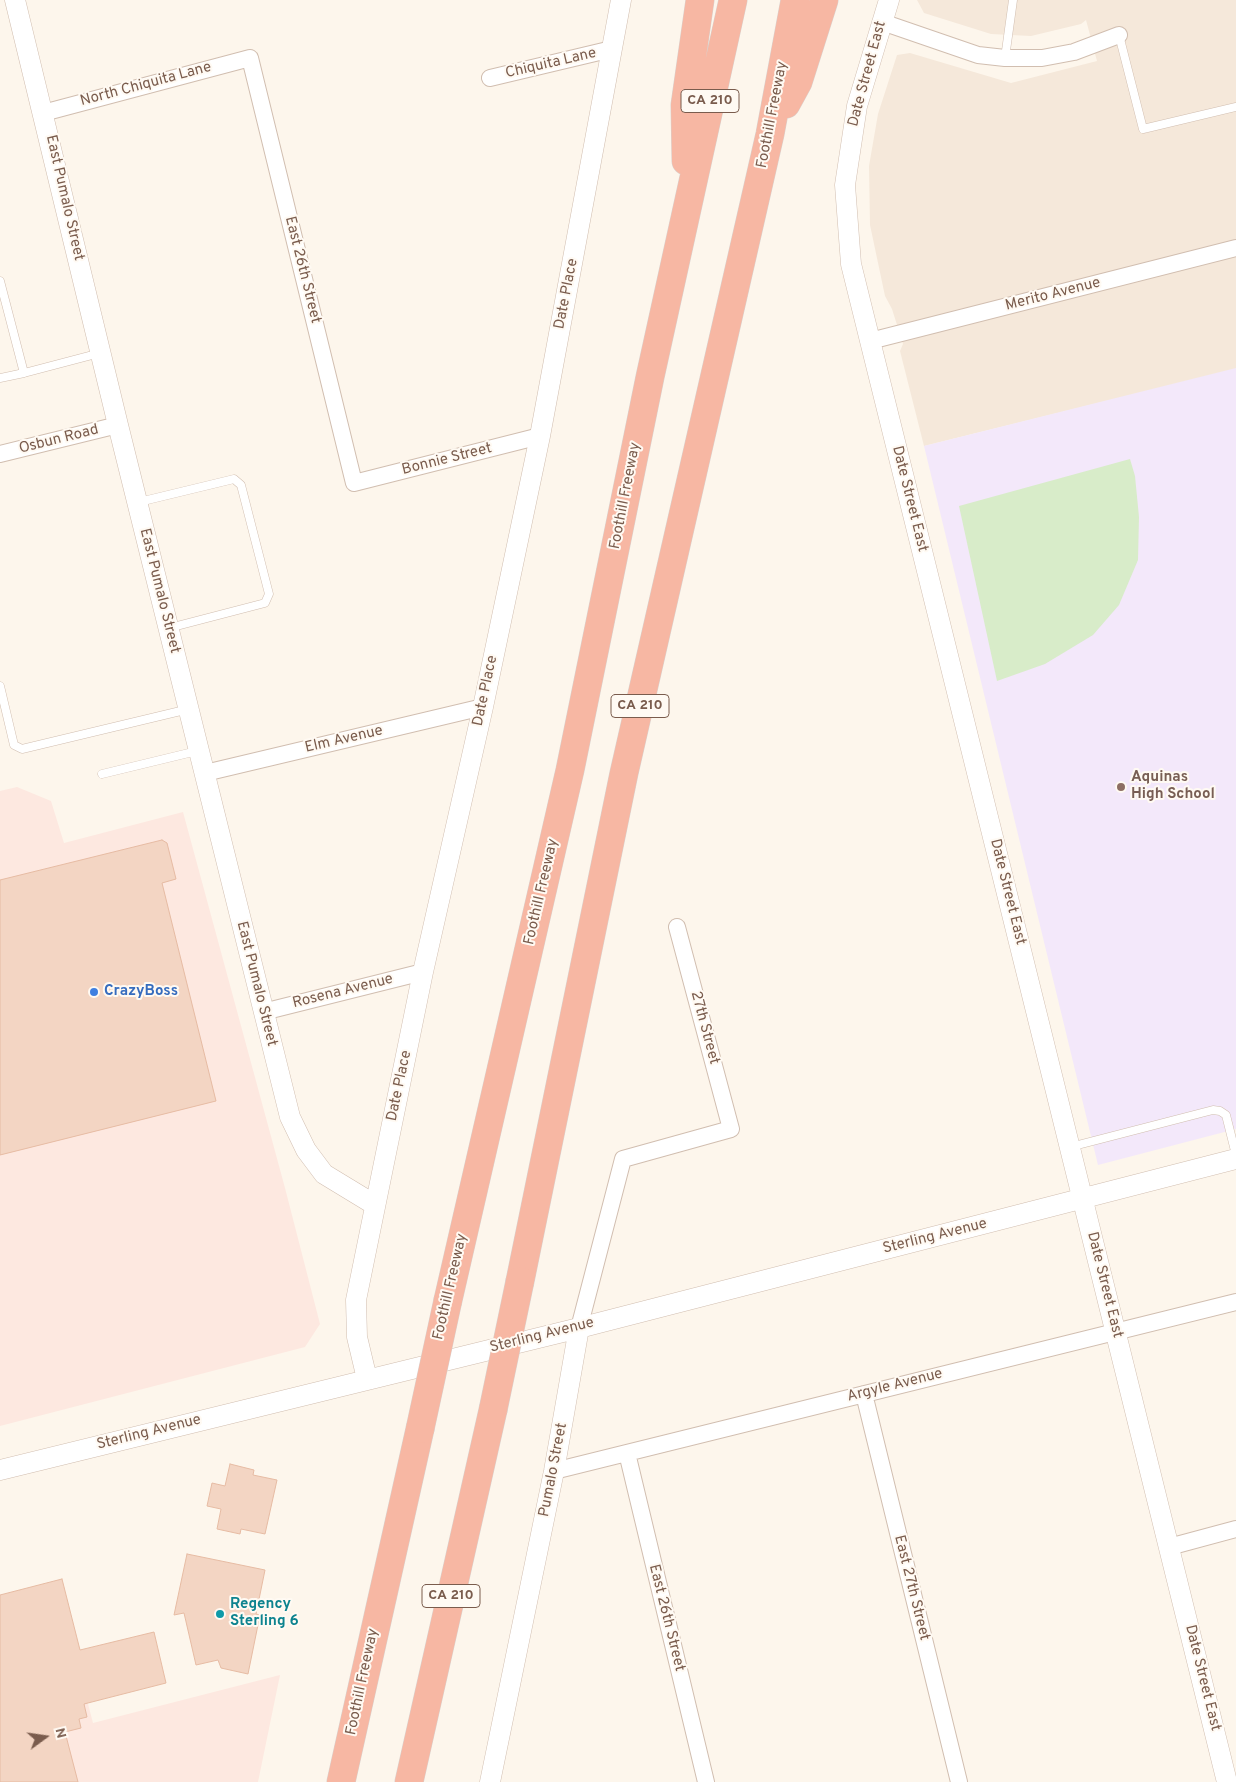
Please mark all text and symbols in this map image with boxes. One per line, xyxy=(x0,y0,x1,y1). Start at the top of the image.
street label: Date Street East xyxy=(845,19,891,129)
street label: Chiquita Lane xyxy=(504,45,598,83)
street label: North Chiquita Lane xyxy=(78,59,214,111)
street label: Foothill Freeway xyxy=(754,60,792,170)
road number: CA 210 xyxy=(681,90,739,112)
street label: East Pumalo Street xyxy=(41,133,87,263)
street label: East 26th Street xyxy=(280,215,324,325)
street label: Date Place xyxy=(551,257,583,331)
street label: Merito Avenue xyxy=(1004,274,1102,316)
street label: Osbun Road xyxy=(17,421,101,459)
street label: Bonnie Street xyxy=(400,440,494,480)
street label: Foothill Freeway xyxy=(607,441,645,551)
street label: Date Street East xyxy=(887,444,931,554)
street label: East Pumalo Street xyxy=(135,527,183,655)
street label: Date Place xyxy=(470,654,502,728)
road number: CA 210 xyxy=(611,694,669,718)
street label: Elm Avenue xyxy=(303,722,385,758)
place label: Aquinas High School xyxy=(1131,769,1215,804)
marker: Aquinas High School xyxy=(1115,781,1127,793)
street label: Foothill Freeway xyxy=(521,837,563,947)
street label: Date Street East xyxy=(985,837,1029,947)
street label: East Pumalo Street xyxy=(232,920,280,1048)
street label: Rosena Avenue xyxy=(291,971,395,1013)
place label: CrazyBoss xyxy=(104,983,178,1001)
marker: CrazyBoss xyxy=(88,986,100,998)
street label: 27th Street xyxy=(686,989,722,1067)
street label: Date Place xyxy=(384,1049,416,1123)
street label: Sterling Avenue xyxy=(881,1215,989,1259)
street label: Date Street East xyxy=(1082,1230,1126,1340)
street label: Foothill Freeway xyxy=(430,1232,472,1342)
street label: Sterling Avenue xyxy=(488,1314,596,1358)
street label: Argyle Avenue xyxy=(845,1365,945,1407)
street label: Sterling Avenue xyxy=(95,1411,203,1455)
street label: Pumalo Street xyxy=(536,1421,572,1519)
street label: East 27th Street xyxy=(889,1533,933,1643)
street label: East 26th Street xyxy=(644,1563,688,1673)
road number: CA 210 xyxy=(422,1584,480,1608)
place label: Regency Sterling 6 xyxy=(230,1596,299,1631)
marker: Regency Sterling 6 xyxy=(214,1608,226,1620)
street label: Date Street East xyxy=(1180,1623,1224,1733)
street label: Foothill Freeway xyxy=(343,1627,383,1737)
north arrow xyxy=(20,1712,70,1762)
text: N xyxy=(51,1726,70,1740)

